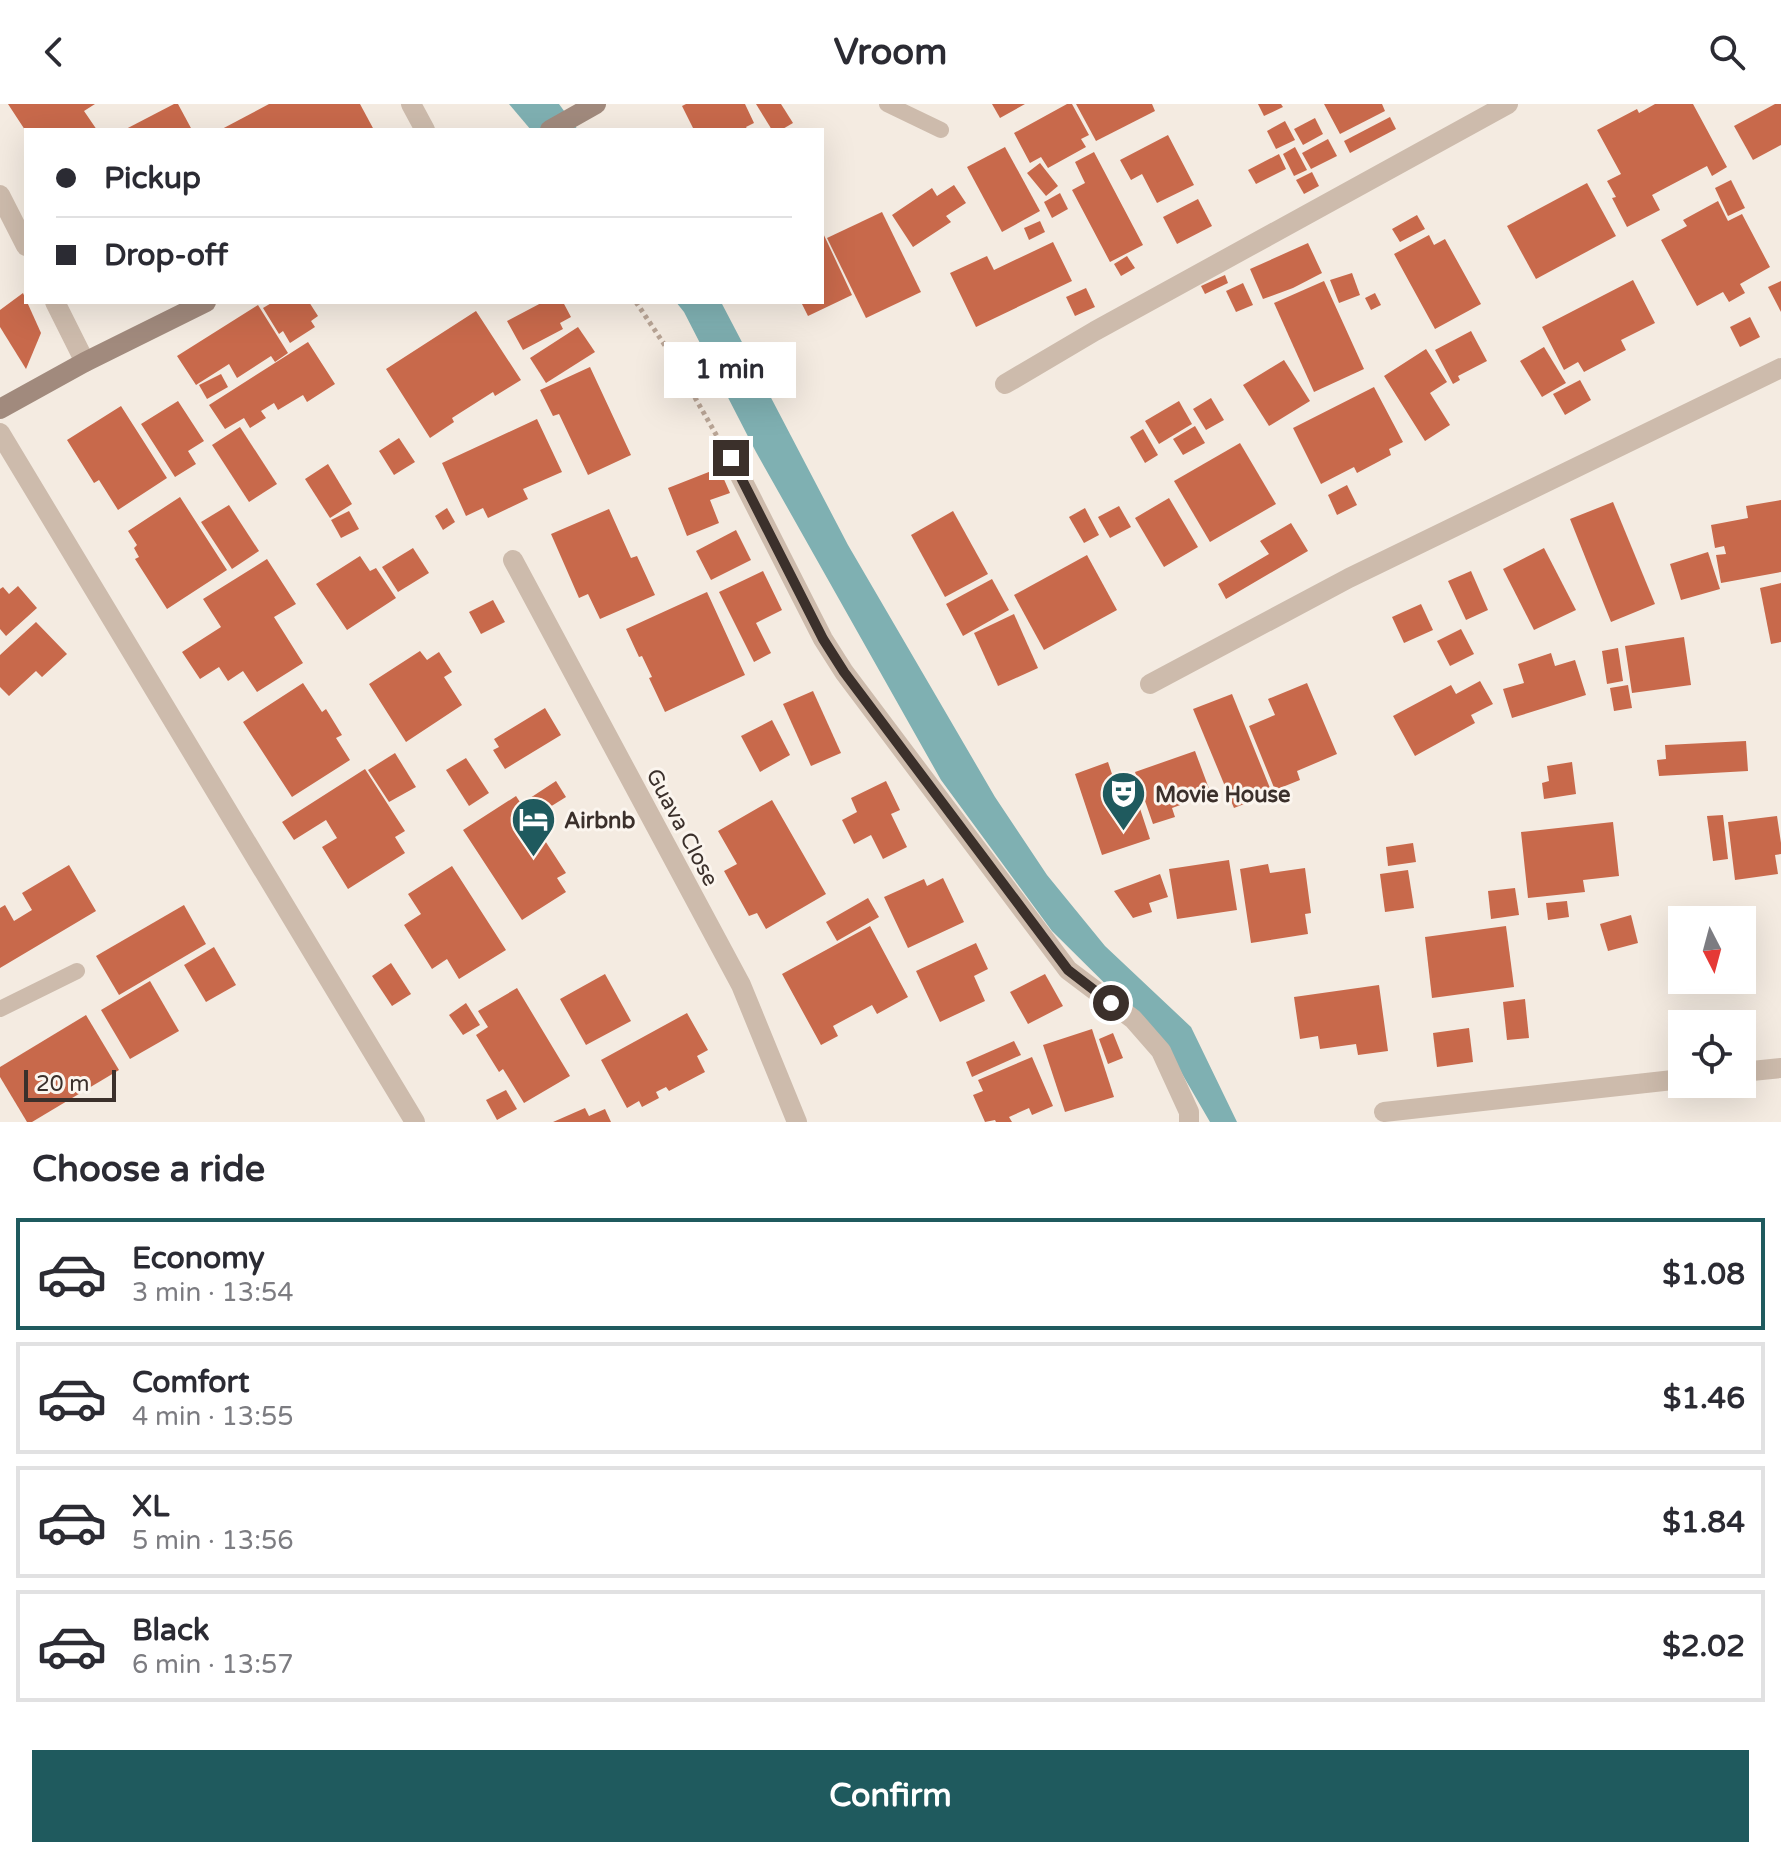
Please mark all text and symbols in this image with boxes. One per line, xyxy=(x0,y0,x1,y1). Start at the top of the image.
icon: back xyxy=(32,30,76,74)
icon: search xyxy=(1705,30,1749,74)
text: Vroom xyxy=(834,31,947,74)
text: Pickup xyxy=(104,160,201,197)
text: Drop-off xyxy=(104,237,228,274)
callout: 1 min xyxy=(665,342,797,398)
text: 1 min xyxy=(695,354,765,385)
route end xyxy=(713,440,749,476)
street label: Guava Close xyxy=(640,764,724,891)
theatre icon: Movie House xyxy=(1100,770,1148,833)
place label: Movie House xyxy=(1155,782,1291,808)
hotel icon: Airbnb xyxy=(509,796,557,859)
place label: Airbnb xyxy=(564,808,635,834)
north arrow xyxy=(1668,906,1756,994)
map controls xyxy=(1668,906,1756,1098)
route start xyxy=(1093,985,1129,1021)
button: locate xyxy=(1668,1010,1756,1098)
scale bar xyxy=(24,1066,116,1102)
text: 20 m xyxy=(36,1071,90,1097)
text: Choose a ride xyxy=(32,1148,265,1191)
icon: car xyxy=(36,1238,108,1310)
text: Economy xyxy=(132,1240,265,1277)
text: $1.08 xyxy=(1662,1256,1745,1293)
text: 3 min · 13:54 xyxy=(132,1277,294,1308)
icon: car xyxy=(36,1362,108,1434)
text: Comfort xyxy=(132,1364,250,1401)
text: $1.46 xyxy=(1663,1380,1745,1417)
text: 4 min · 13:55 xyxy=(132,1401,294,1432)
icon: car xyxy=(36,1486,108,1558)
text: XL xyxy=(132,1488,169,1525)
text: $1.84 xyxy=(1662,1504,1745,1541)
text: 5 min · 13:56 xyxy=(132,1525,294,1556)
icon: car xyxy=(36,1610,108,1682)
text: Black xyxy=(132,1612,209,1649)
text: $2.02 xyxy=(1662,1628,1745,1665)
text: 6 min · 13:57 xyxy=(132,1649,294,1680)
button: Confirm xyxy=(32,1750,1749,1842)

